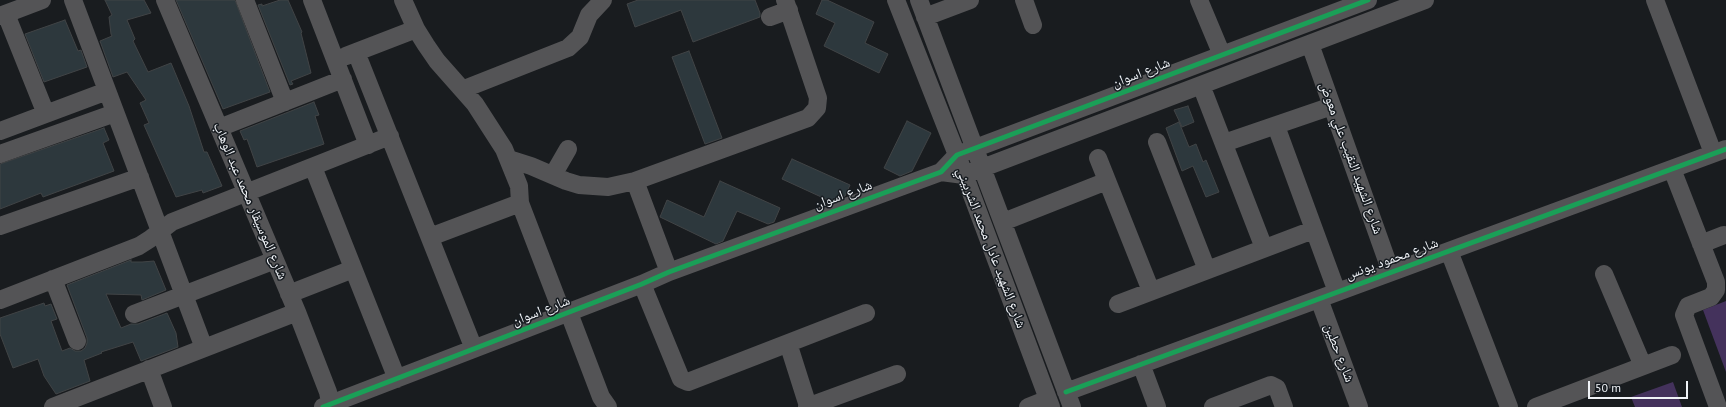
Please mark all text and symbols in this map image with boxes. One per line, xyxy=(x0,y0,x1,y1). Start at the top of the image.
street label: شارع اسوان xyxy=(1110,54,1172,92)
street label: شارع الشهيد النقيب علي معوض xyxy=(1316,80,1386,236)
street label: شارع الموسيقار محمد عبد الوهاب xyxy=(209,120,291,282)
street label: شارع الشهيد عادل محمد الشربيني xyxy=(953,165,1029,331)
street label: شارع اسوان xyxy=(811,177,875,213)
street label: شارع محمود يونس xyxy=(1343,234,1441,284)
street label: شارع اسوان xyxy=(510,292,572,330)
street label: شارع حطين xyxy=(1320,321,1358,385)
scale bar xyxy=(1590,373,1690,399)
text: 50 m xyxy=(1595,380,1621,395)

